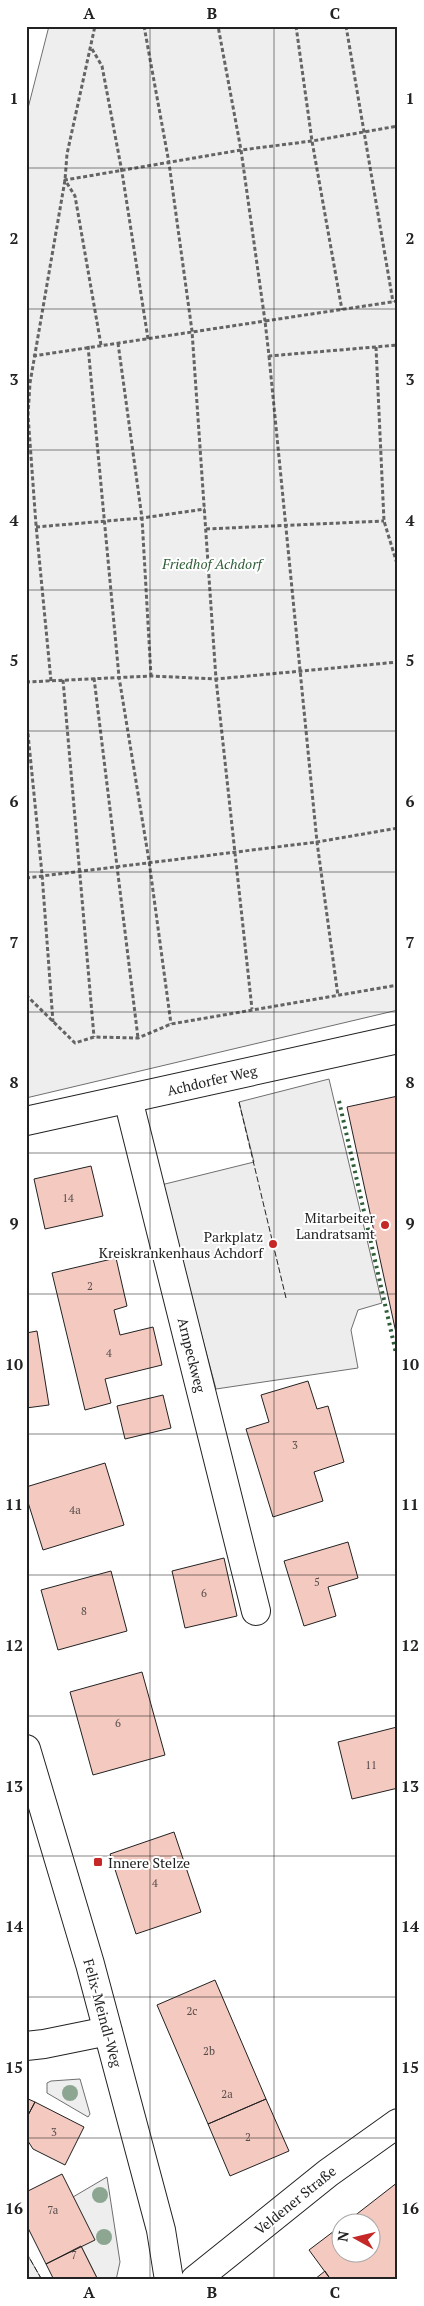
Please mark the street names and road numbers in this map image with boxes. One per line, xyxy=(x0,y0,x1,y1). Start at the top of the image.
street label: Achdorfer Weg xyxy=(165,1060,259,1100)
street label: Arnpeckweg xyxy=(174,1316,211,1395)
street label: Felix-Meindl-Weg xyxy=(79,1957,127,2070)
street label: Veldener Straße xyxy=(250,2161,340,2239)

